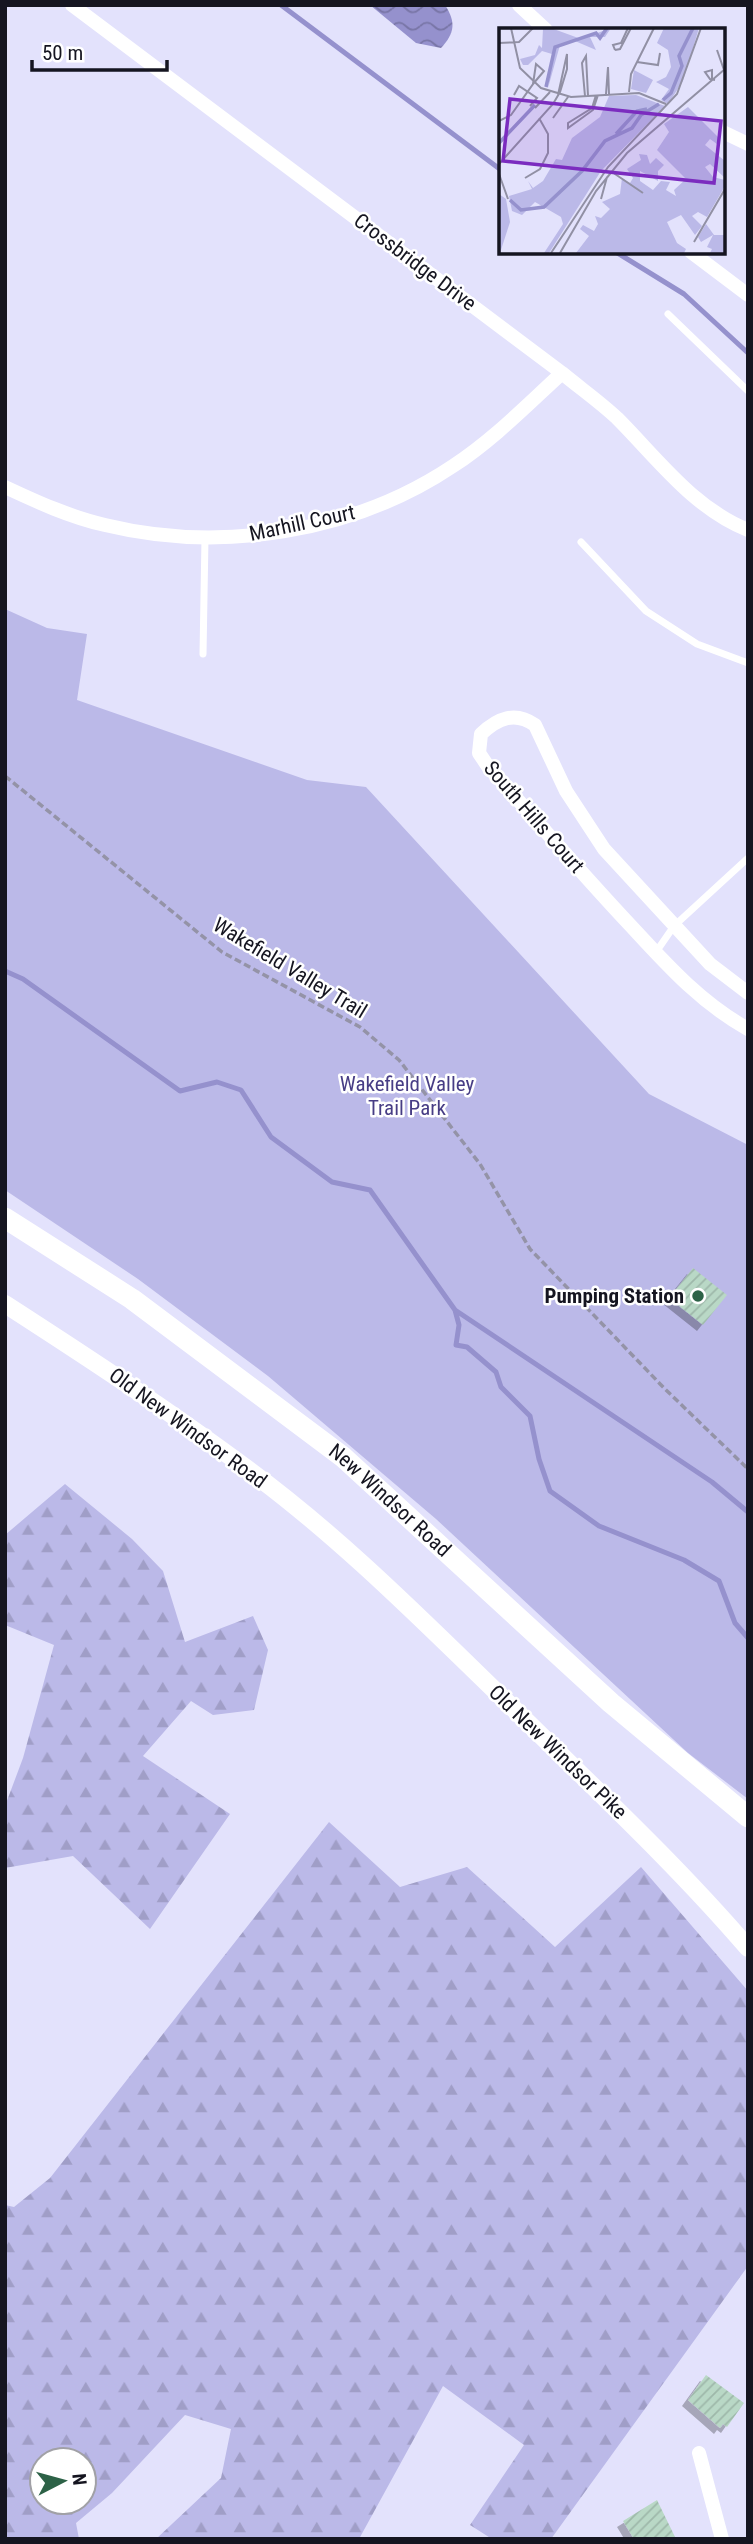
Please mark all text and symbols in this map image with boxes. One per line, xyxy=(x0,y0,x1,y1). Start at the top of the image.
scale bar xyxy=(32,28,166,72)
inset map xyxy=(499,28,725,254)
text: 50 m xyxy=(42,41,83,65)
street label: Crossbridge Drive xyxy=(349,208,481,316)
street label: Marhill Court xyxy=(247,500,357,546)
street label: South Hills Court xyxy=(479,756,589,878)
street label: Wakefield Valley Trail xyxy=(209,913,371,1023)
park label: Wakefield Valley Trail Park xyxy=(340,1072,474,1120)
place label: Pumping Station xyxy=(545,1284,684,1308)
marker: Pumping Station xyxy=(690,1288,706,1304)
street label: Old New Windsor Road xyxy=(105,1363,271,1493)
street label: New Windsor Road xyxy=(324,1439,456,1562)
street label: Old New Windsor Pike xyxy=(484,1680,632,1824)
north arrow xyxy=(28,2446,98,2516)
text: N xyxy=(67,2472,91,2486)

